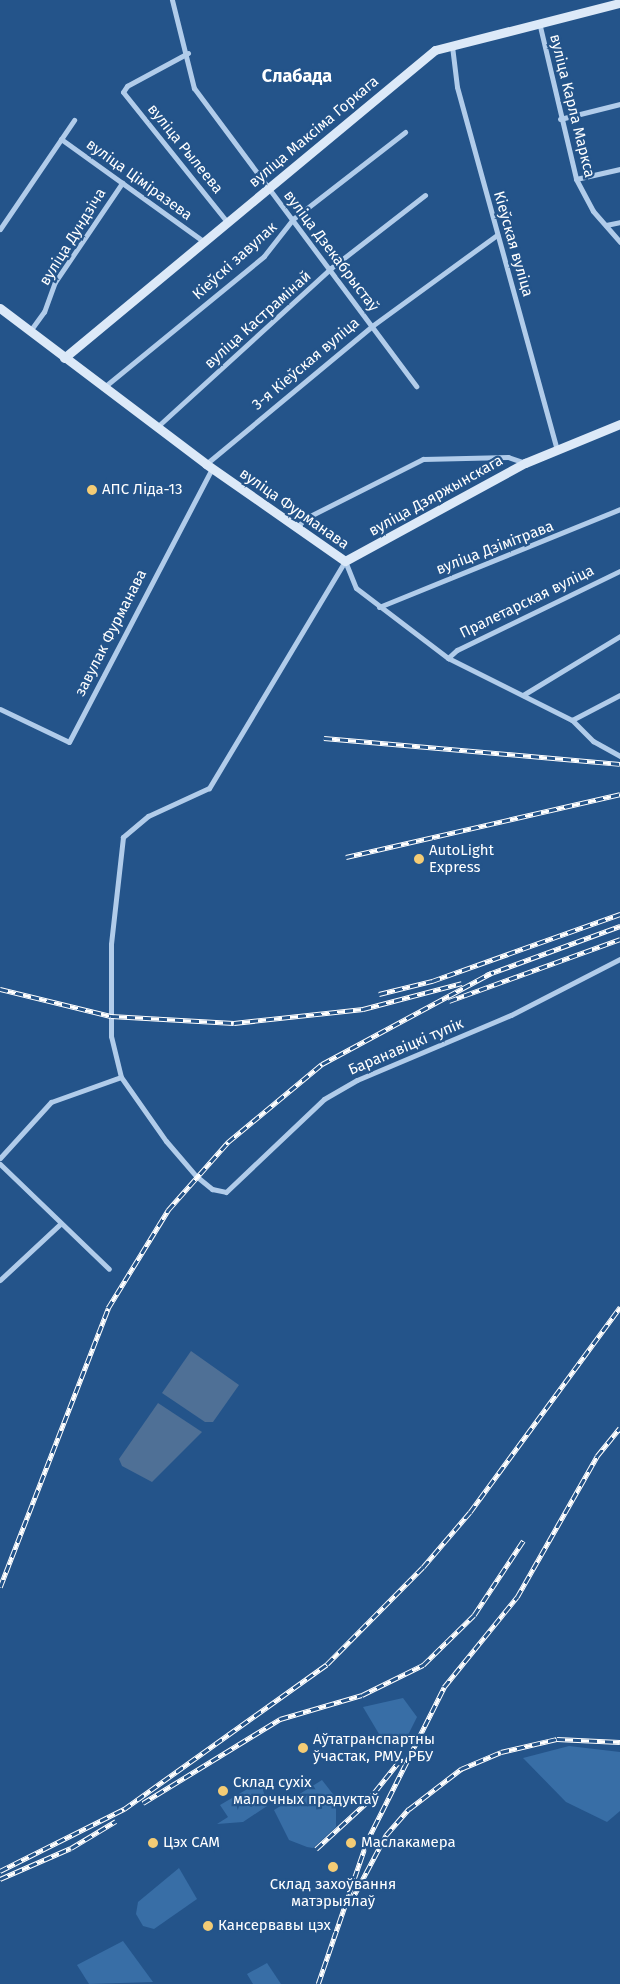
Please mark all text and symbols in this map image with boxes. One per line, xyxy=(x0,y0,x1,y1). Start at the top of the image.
street label: вуліца Карла Маркса xyxy=(545,32,599,180)
district label: Слабада xyxy=(262,65,332,87)
street label: вуліца Максіма Горкага xyxy=(245,72,383,192)
street label: вуліца Рылеева xyxy=(143,101,227,197)
street label: вуліца Ціміразева xyxy=(82,135,196,225)
street label: вуліца Дундзіча xyxy=(36,185,110,289)
street label: вуліца Дзекабрыстаў xyxy=(280,187,382,315)
street label: Кіеўская вуліца xyxy=(489,189,537,299)
street label: Кіеўскі завулак xyxy=(189,218,281,304)
street label: вуліца Кастрамінай xyxy=(201,267,315,373)
street label: 3-я Кіеўская вуліца xyxy=(249,314,363,414)
street label: вуліца Дзяржынскага xyxy=(366,452,506,540)
street label: вуліца Фурманава xyxy=(236,464,352,554)
place label: АПС Ліда-13 xyxy=(102,481,183,499)
marker: АПС Ліда-13 xyxy=(86,484,98,496)
street label: вуліца Дзімітрава xyxy=(434,517,556,579)
street label: Пралетарская вуліца xyxy=(457,562,597,642)
street label: завулак Фурманава xyxy=(71,567,151,699)
place label: AutoLight Express xyxy=(429,841,494,876)
marker: AutoLight Express xyxy=(413,853,425,865)
street label: Баранавіцкі тупік xyxy=(346,1015,466,1079)
place label: Аўтатранспартны ўчастак, РМУ, РБУ xyxy=(313,1730,435,1765)
marker: Аўтатранспартны ўчастак, РМУ, РБУ xyxy=(297,1742,309,1754)
place label: Склад сухіх малочных прадуктаў xyxy=(233,1773,379,1808)
marker: Склад сухіх малочных прадуктаў xyxy=(217,1785,229,1797)
place label: Цэх САМ xyxy=(163,1834,220,1852)
place label: Маслакамера xyxy=(361,1834,456,1852)
marker: Цэх САМ xyxy=(147,1837,159,1849)
marker: Маслакамера xyxy=(345,1837,357,1849)
marker: Склад захоўвання матэрыялаў xyxy=(327,1861,339,1873)
place label: Склад захоўвання матэрыялаў xyxy=(270,1875,396,1910)
place label: Кансервавы цэх xyxy=(218,1917,331,1935)
marker: Кансервавы цэх xyxy=(202,1920,214,1932)

